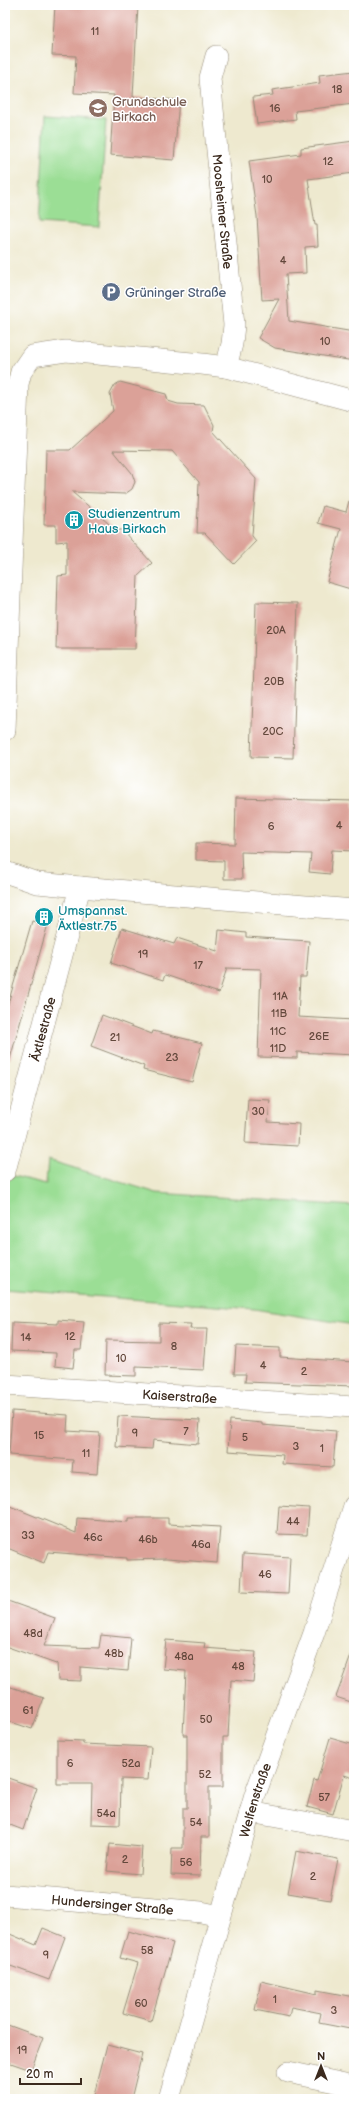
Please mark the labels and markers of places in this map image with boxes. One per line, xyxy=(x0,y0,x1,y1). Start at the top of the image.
place label: Grundschule Birkach xyxy=(112,94,187,125)
school or university icon: Grundschule Birkach xyxy=(87,97,109,119)
parking icon: Grüninger Straße xyxy=(100,281,122,303)
place label: Grüninger Straße xyxy=(125,285,227,301)
place label: Studienzentrum Haus Birkach xyxy=(88,506,181,537)
building icon: Studienzentrum Haus Birkach xyxy=(63,509,85,531)
place label: Umspannst. Äxtlestr.75 xyxy=(58,903,128,934)
building icon: Umspannst. Äxtlestr.75 xyxy=(33,906,55,928)

